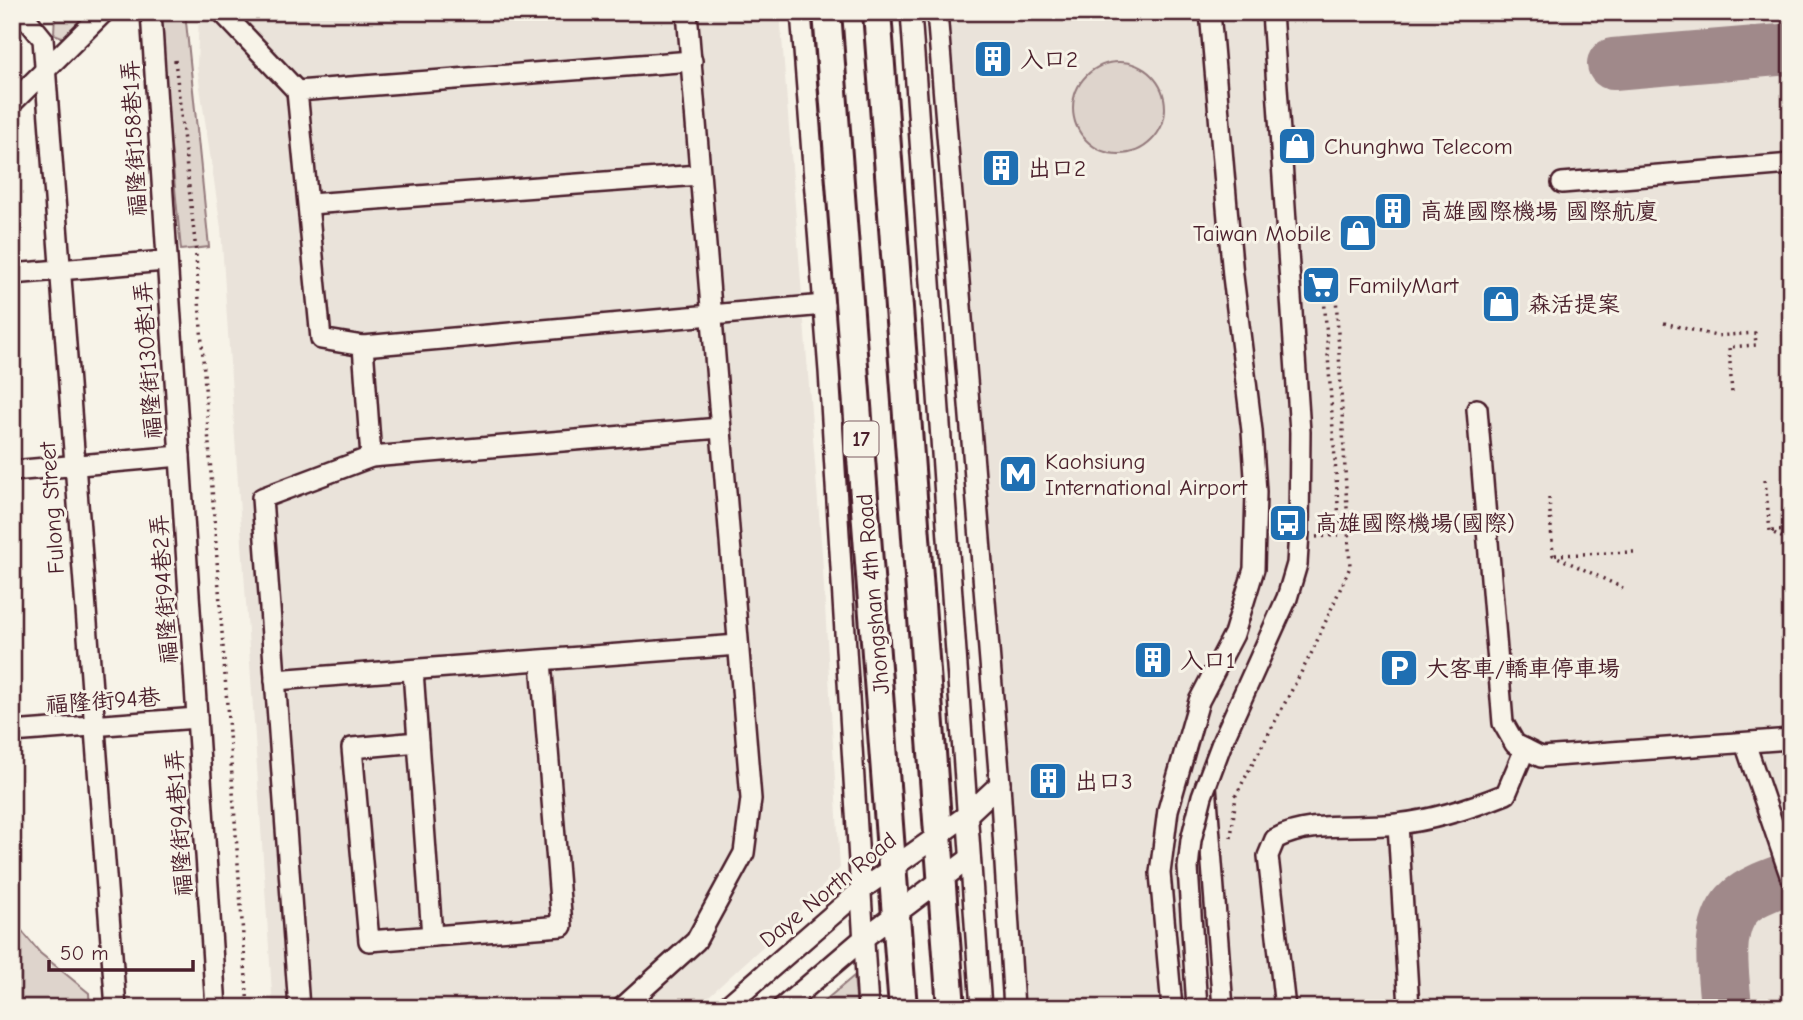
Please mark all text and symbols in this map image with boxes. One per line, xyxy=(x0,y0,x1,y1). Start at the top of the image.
building icon: 入口2 xyxy=(972,38,1014,80)
place label: 入口2 xyxy=(1020,46,1078,73)
street label: 福隆街158巷1弄 xyxy=(116,59,152,217)
shop icon: Chunghwa Telecom xyxy=(1276,125,1318,167)
place label: Chunghwa Telecom xyxy=(1324,133,1513,160)
building icon: 出口2 xyxy=(980,147,1022,189)
place label: 出口2 xyxy=(1028,155,1086,182)
building icon: 高雄國際機場 國際航廈 xyxy=(1372,190,1414,232)
place label: 高雄國際機場 國際航廈 xyxy=(1420,198,1658,225)
shop icon: Taiwan Mobile xyxy=(1337,212,1379,254)
place label: Taiwan Mobile xyxy=(1193,220,1331,247)
supermarket icon: FamilyMart xyxy=(1300,264,1342,306)
place label: FamilyMart xyxy=(1348,272,1460,299)
street label: 福隆街130巷1弄 xyxy=(129,280,167,440)
shop icon: 森活提案 xyxy=(1480,283,1522,325)
place label: 森活提案 xyxy=(1528,291,1620,318)
road number: 17 xyxy=(844,422,878,457)
street label: Fulong Street xyxy=(34,440,70,575)
place label: Kaohsiung International Airport xyxy=(1045,448,1248,501)
metro station icon: Kaohsiung International Airport xyxy=(997,453,1039,495)
street label: Jhongshan 4th Road xyxy=(851,492,895,696)
bus stop icon: 高雄國際機場(國際) xyxy=(1267,502,1309,544)
place label: 高雄國際機場(國際) xyxy=(1315,510,1515,537)
street label: 福隆街94巷2弄 xyxy=(145,513,183,665)
building icon: 入口1 xyxy=(1132,639,1174,681)
place label: 入口1 xyxy=(1180,647,1235,674)
parking icon: 大客車/轎車停車場 xyxy=(1378,647,1420,689)
place label: 大客車/轎車停車場 xyxy=(1426,655,1620,682)
street label: 福隆街94巷 xyxy=(45,683,162,718)
street label: 福隆街94巷1弄 xyxy=(160,749,198,897)
building icon: 出口3 xyxy=(1027,760,1069,802)
place label: 出口3 xyxy=(1075,768,1133,795)
street label: Daye North Road xyxy=(754,827,902,953)
scale bar xyxy=(49,929,192,973)
text: 50 m xyxy=(60,941,109,965)

